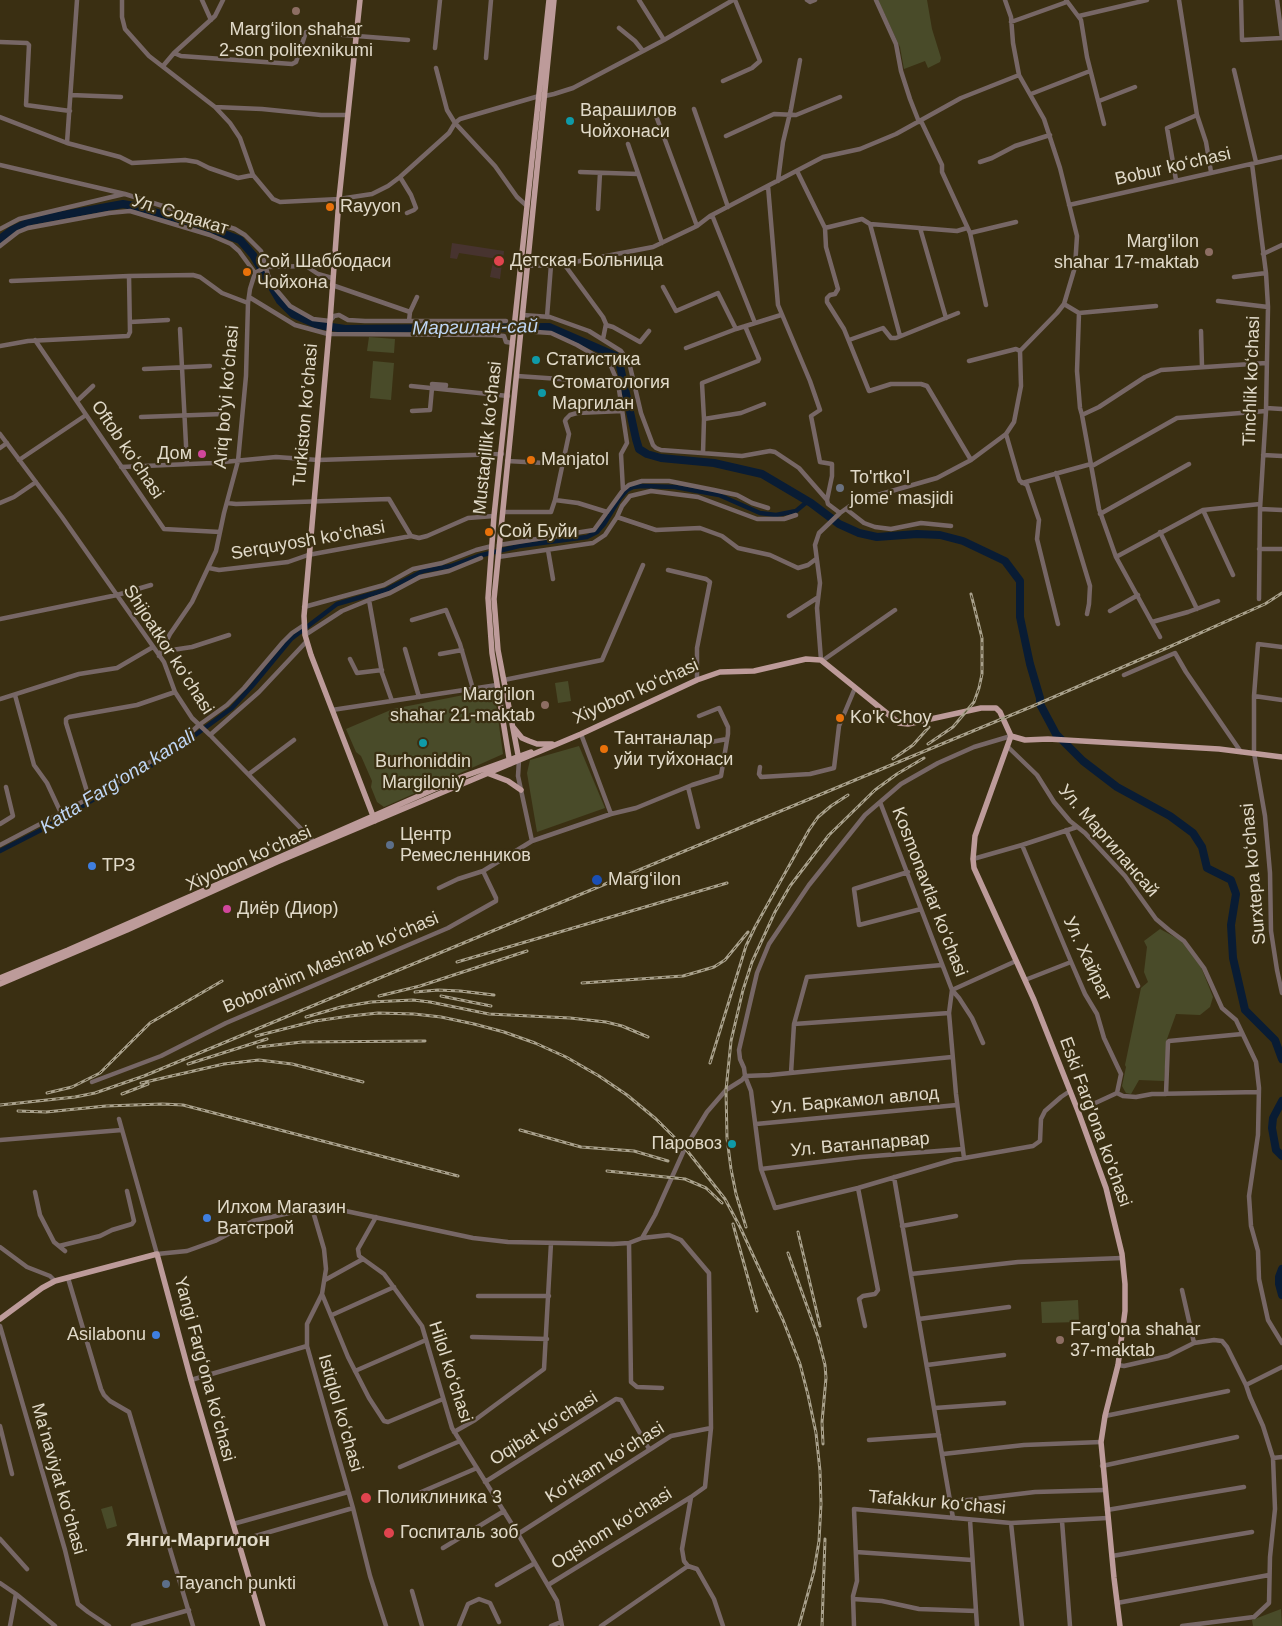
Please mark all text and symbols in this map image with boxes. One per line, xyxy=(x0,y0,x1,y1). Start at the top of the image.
marker: Margʻilon shahar 2-son politexnikumi xyxy=(290,5,302,17)
place label: Margʻilon shahar 2-son politexnikumi xyxy=(219,19,373,62)
place label: Варашилов Чойхонаси xyxy=(580,100,677,142)
marker: Варашилов Чойхонаси xyxy=(564,115,576,127)
street label: Bobur koʻchasi xyxy=(1113,143,1233,191)
street label: Ул. Содакат xyxy=(129,190,231,240)
place label: Rayyon xyxy=(340,196,401,218)
marker: Rayyon xyxy=(324,201,336,213)
place label: Marg'ilon shahar 17-maktab xyxy=(1054,231,1199,274)
marker: Marg'ilon shahar 17-maktab xyxy=(1203,246,1215,258)
place label: Детская Больница xyxy=(510,250,663,272)
place label: Сой Шаббодаси Чойхона xyxy=(257,251,391,294)
marker: Детская Больница xyxy=(492,254,506,268)
marker: Сой Шаббодаси Чойхона xyxy=(241,266,253,278)
street label: Tinchlik koʻchasi xyxy=(1239,315,1265,447)
water label: Маргилан-сай xyxy=(412,316,538,340)
street label: Ariq boʻyi koʻchasi xyxy=(210,324,244,470)
street label: Turkiston ko’chasi xyxy=(289,343,323,487)
place label: Статистика xyxy=(546,349,641,371)
marker: Статистика xyxy=(530,354,542,366)
street label: Mustaqillik koʻchasi xyxy=(469,360,507,516)
place label: Стоматология Маргилан xyxy=(552,372,670,414)
marker: Стоматология Маргилан xyxy=(536,387,548,399)
street label: Oftob koʻchasi xyxy=(86,397,168,503)
place label: Дом xyxy=(157,443,192,465)
marker: Дом xyxy=(196,448,208,460)
place label: Manjatol xyxy=(541,449,609,471)
marker: Manjatol xyxy=(525,454,537,466)
place label: To'rtko'l jome' masjidi xyxy=(850,467,953,509)
marker: To'rtko'l jome' masjidi xyxy=(834,482,846,494)
street label: Serquyosh koʻchasi xyxy=(229,517,387,565)
place label: Сой Буйи xyxy=(499,521,578,543)
marker: Сой Буйи xyxy=(483,526,495,538)
street label: Shijoatkor koʻchasi xyxy=(118,581,218,719)
street label: Xiyobon koʻchasi xyxy=(570,655,702,729)
place label: Marg'ilon shahar 21-maktab xyxy=(390,684,535,726)
marker: Marg'ilon shahar 21-maktab xyxy=(539,699,551,711)
place label: Ko'k Choy xyxy=(850,707,931,729)
marker: Ko'k Choy xyxy=(834,712,846,724)
water label: Katta Farg'ona kanali xyxy=(36,725,200,839)
place label: Тантаналар уйи туйхонаси xyxy=(614,728,733,771)
marker: Burhoniddin Margiloniy xyxy=(417,737,429,749)
marker: Тантаналар уйи туйхонаси xyxy=(598,743,610,755)
place label: Burhoniddin Margiloniy xyxy=(375,751,471,794)
street label: Ул. Маргилансай xyxy=(1053,780,1163,902)
street label: Surxtepa koʻchasi xyxy=(1237,802,1271,946)
street label: Kosmonavtlar koʻchasi xyxy=(887,804,971,980)
street label: Xiyobon koʻchasi xyxy=(183,822,315,896)
place label: Центр Ремесленников xyxy=(400,824,531,866)
marker: Центр Ремесленников xyxy=(384,839,396,851)
place label: ТРЗ xyxy=(102,855,135,877)
marker: ТРЗ xyxy=(86,860,98,872)
place label: Margʻilon xyxy=(608,869,681,891)
marker: Margʻilon xyxy=(590,873,604,887)
place label: Диёр (Диор) xyxy=(237,898,339,920)
marker: Диёр (Диор) xyxy=(221,903,233,915)
street label: Boborahim Mashrab koʻchasi xyxy=(220,908,442,1018)
street label: Ул. Хайрат xyxy=(1058,913,1116,1005)
street label: Eski Farg'ona ko'chasi xyxy=(1054,1034,1136,1210)
street label: Ул. Баркамол авлод xyxy=(770,1083,940,1119)
street label: Ул. Ватанпарвар xyxy=(790,1128,930,1162)
place label: Паровоз xyxy=(652,1133,722,1155)
marker: Паровоз xyxy=(726,1138,738,1150)
place label: Илхом Магазин Ватстрой xyxy=(217,1197,346,1240)
marker: Илхом Магазин Ватстрой xyxy=(201,1212,213,1224)
street label: Yangi Fargʻona koʻchasi xyxy=(169,1274,239,1464)
street label: Hilol koʻchasi xyxy=(423,1319,477,1425)
place label: Farg'ona shahar 37-maktab xyxy=(1070,1319,1201,1362)
place label: Asilabonu xyxy=(67,1324,146,1346)
marker: Asilabonu xyxy=(150,1329,162,1341)
marker: Farg'ona shahar 37-maktab xyxy=(1054,1334,1066,1346)
street label: Istiqlol koʻchasi xyxy=(313,1352,367,1474)
street label: Oqibat koʻchasi xyxy=(486,1387,602,1471)
street label: Maʻnaviyat koʻchasi xyxy=(26,1401,90,1557)
street label: Koʻrkam koʻchasi xyxy=(542,1418,668,1508)
street label: Oqshom koʻchasi xyxy=(548,1483,676,1575)
street label: Tafakkur koʻchasi xyxy=(867,1486,1007,1520)
place label: Поликлиника 3 xyxy=(377,1487,502,1509)
marker: Поликлиника 3 xyxy=(359,1491,373,1505)
place label: Госпиталь зоб xyxy=(400,1522,519,1544)
marker: Госпиталь зоб xyxy=(382,1526,396,1540)
district label: Янги-Маргилон xyxy=(126,1530,270,1552)
place label: Tayanch punkti xyxy=(176,1573,296,1595)
marker: Tayanch punkti xyxy=(160,1578,172,1590)

